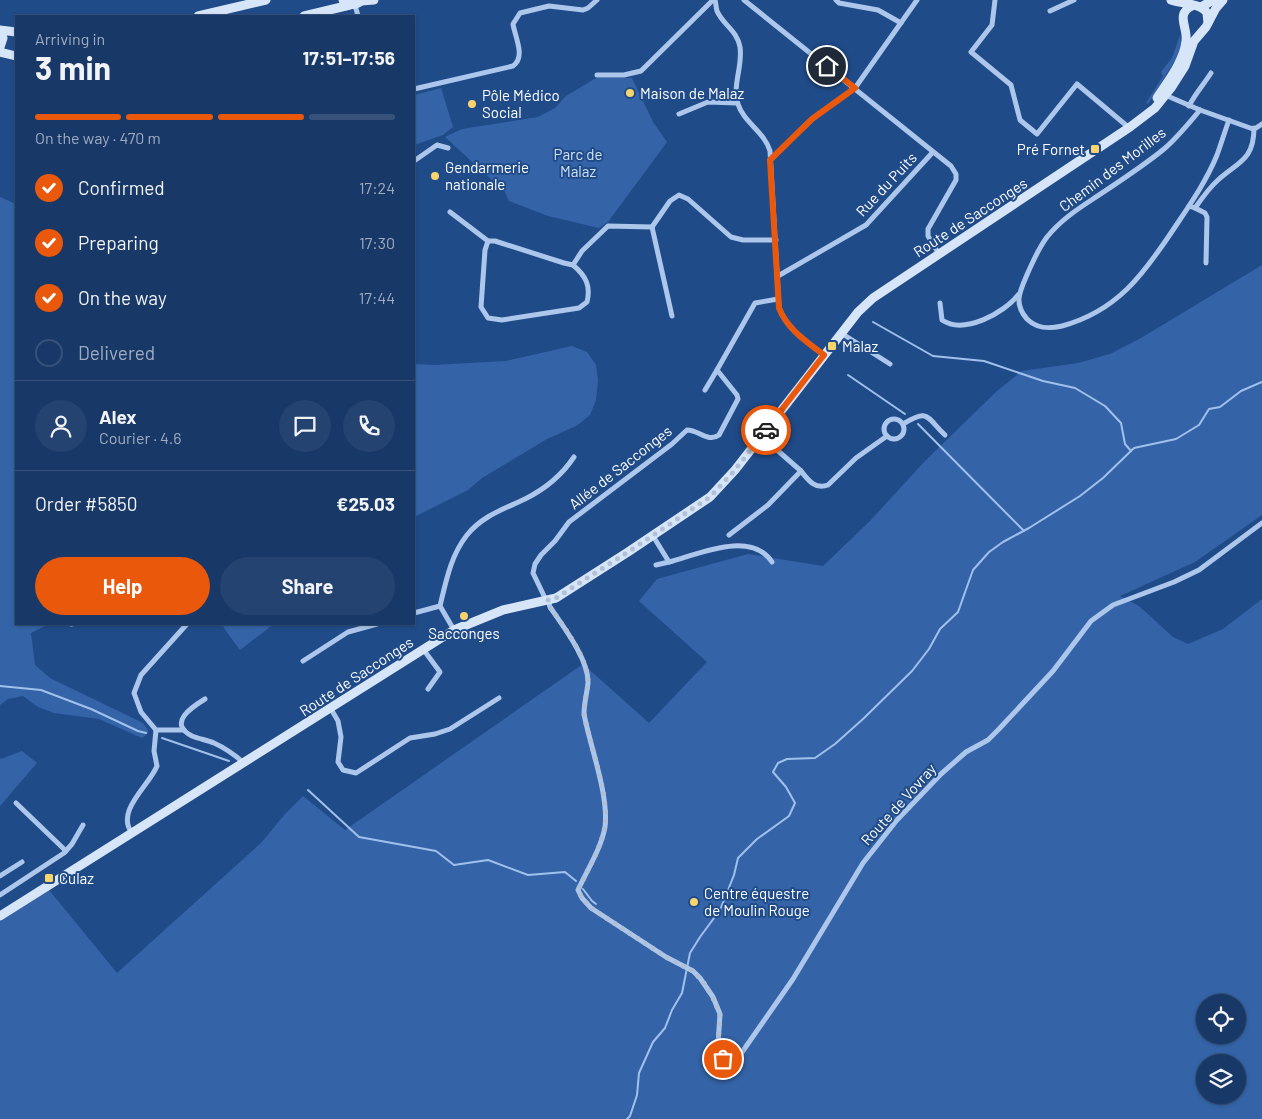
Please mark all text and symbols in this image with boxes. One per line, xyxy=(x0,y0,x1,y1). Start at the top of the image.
text: Arriving in xyxy=(35,29,105,48)
pin xyxy=(806,45,848,87)
text: 17:51–17:56 xyxy=(303,46,395,69)
text: 3 min xyxy=(35,48,111,86)
icon: home xyxy=(813,52,841,80)
place label: Maison de Malaz xyxy=(640,84,744,102)
place label: Pôle Médico Social xyxy=(482,86,560,121)
marker: Maison de Malaz xyxy=(624,87,636,99)
marker: Pôle Médico Social xyxy=(466,98,478,110)
street label: Chemin des Morilles xyxy=(1055,123,1169,215)
text: On the way · 470 m xyxy=(35,128,161,147)
place label: Pré Fornet xyxy=(1017,140,1085,158)
marker: Pré Fornet xyxy=(1089,143,1101,155)
park label: Parc de Malaz xyxy=(554,145,602,180)
street label: Rue du Puits xyxy=(852,148,920,220)
place label: Gendarmerie nationale xyxy=(445,158,529,193)
marker: Gendarmerie nationale xyxy=(429,170,441,182)
street label: Route de Sacconges xyxy=(910,173,1030,261)
icon: check xyxy=(35,174,63,202)
text: Confirmed xyxy=(78,176,165,199)
text: 17:24 xyxy=(359,178,395,197)
icon: check xyxy=(35,229,63,257)
text: Preparing xyxy=(78,231,159,254)
text: 17:30 xyxy=(359,233,395,252)
icon: check xyxy=(35,284,63,312)
text: On the way xyxy=(78,286,167,309)
text: 17:44 xyxy=(359,288,395,307)
place label: Malaz xyxy=(842,337,879,355)
marker: Malaz xyxy=(826,340,838,352)
text: Delivered xyxy=(78,341,155,364)
button: person xyxy=(35,400,87,452)
button: chat xyxy=(279,400,331,452)
button: phone xyxy=(343,400,395,452)
text: Alex xyxy=(99,405,137,428)
courier xyxy=(741,405,791,455)
icon: car xyxy=(752,416,780,444)
street label: Allée de Sacconges xyxy=(565,421,675,513)
text: Courier · 4.6 xyxy=(99,428,182,447)
text: Order #5850 xyxy=(35,492,138,515)
text: €25.03 xyxy=(336,492,395,515)
button: Help xyxy=(35,557,210,615)
button: Share xyxy=(220,557,395,615)
marker: Sacconges xyxy=(458,610,470,622)
place label: Sacconges xyxy=(428,624,500,642)
street label: Route de Sacconges xyxy=(296,632,416,720)
street label: Route de Vovray xyxy=(857,759,939,849)
place label: Culaz xyxy=(59,869,94,887)
marker: Culaz xyxy=(43,872,55,884)
place label: Centre équestre de Moulin Rouge xyxy=(704,884,810,919)
marker: Centre équestre de Moulin Rouge xyxy=(688,896,700,908)
map controls xyxy=(1196,994,1246,1104)
button: locate xyxy=(1196,994,1246,1044)
pin xyxy=(702,1038,744,1080)
icon: bag xyxy=(709,1045,737,1073)
button: layers xyxy=(1196,1054,1246,1104)

